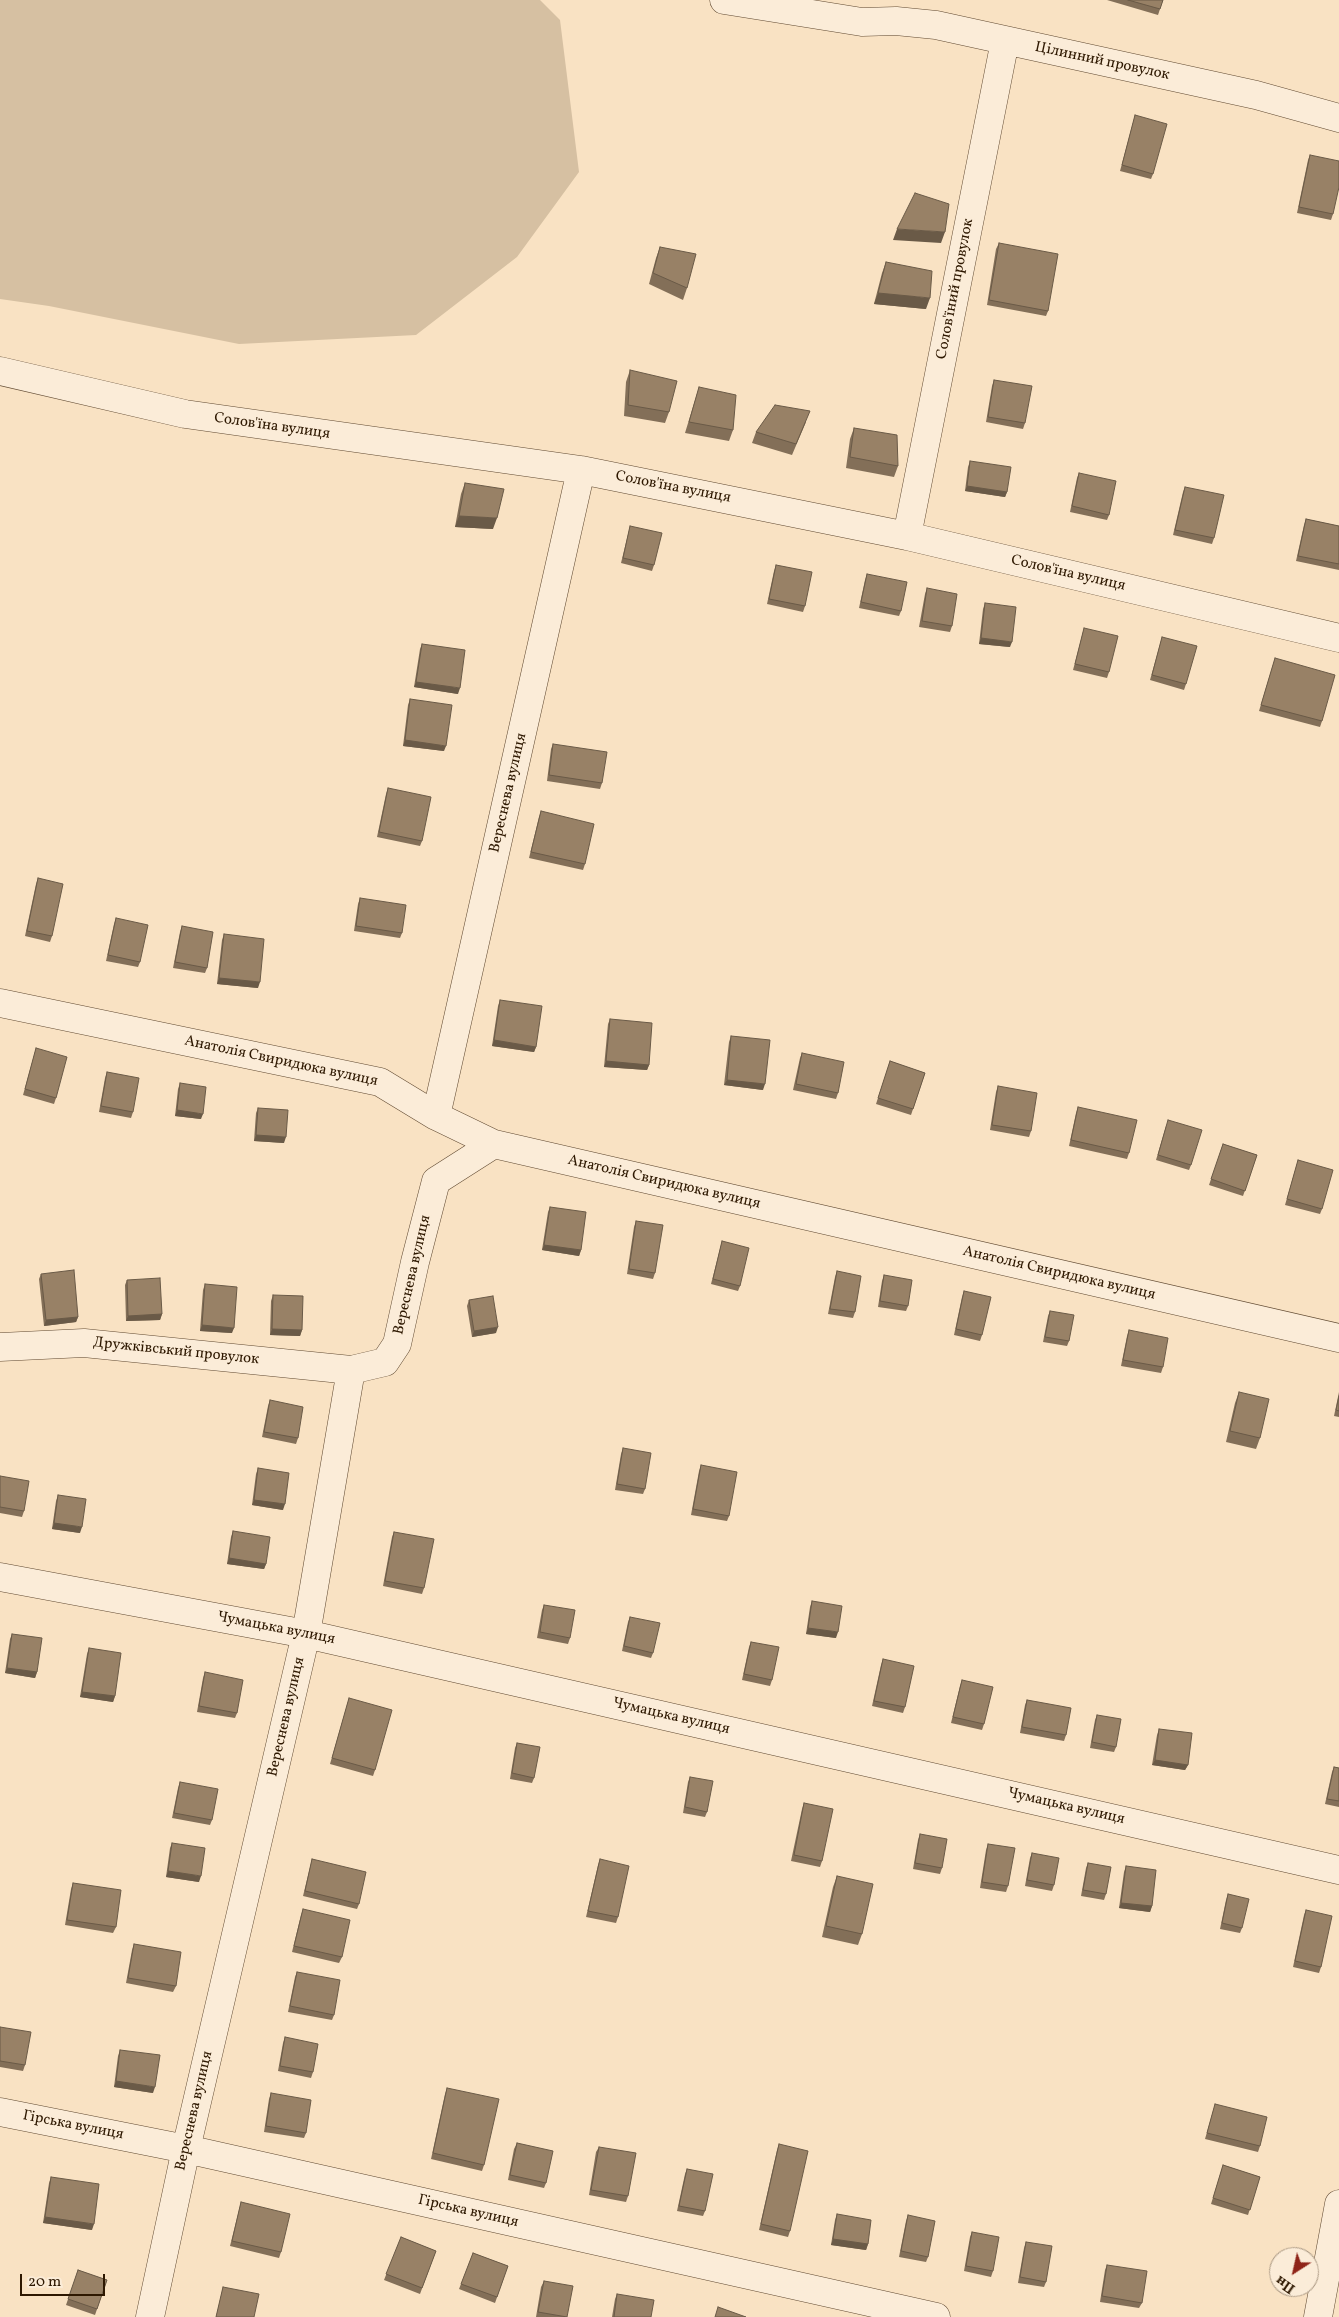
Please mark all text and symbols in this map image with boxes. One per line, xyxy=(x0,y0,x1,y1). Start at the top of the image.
street label: Цілинний провулок xyxy=(1033,39,1171,85)
street label: Солов'їний провулок xyxy=(934,217,978,361)
street label: Солов'їна вулиця xyxy=(213,410,331,444)
street label: Солов'їна вулиця xyxy=(614,468,732,508)
street label: Солов'їна вулиця xyxy=(1009,552,1127,596)
street label: Вереснева вулиця xyxy=(486,731,532,855)
street label: Анатолія Свиридюка вулиця xyxy=(183,1033,379,1091)
street label: Анатолія Свиридюка вулиця xyxy=(566,1152,762,1214)
street label: Вереснева вулиця xyxy=(390,1213,436,1337)
street label: Анатолія Свиридюка вулиця xyxy=(961,1243,1157,1305)
street label: Дружківський провулок xyxy=(92,1334,260,1370)
street label: Чумацька вулиця xyxy=(216,1609,336,1649)
street label: Вереснева вулиця xyxy=(264,1655,310,1779)
street label: Чумацька вулиця xyxy=(611,1695,731,1739)
street label: Чумацька вулиця xyxy=(1006,1785,1126,1829)
street label: Вереснева вулиця xyxy=(172,2049,218,2173)
street label: Гірська вулиця xyxy=(21,2107,125,2145)
street label: Гірська вулиця xyxy=(416,2192,520,2232)
north arrow xyxy=(1269,2247,1319,2297)
scale bar xyxy=(22,2264,108,2296)
text: Пн xyxy=(1272,2270,1299,2297)
text: 20 m xyxy=(28,2272,61,2293)

